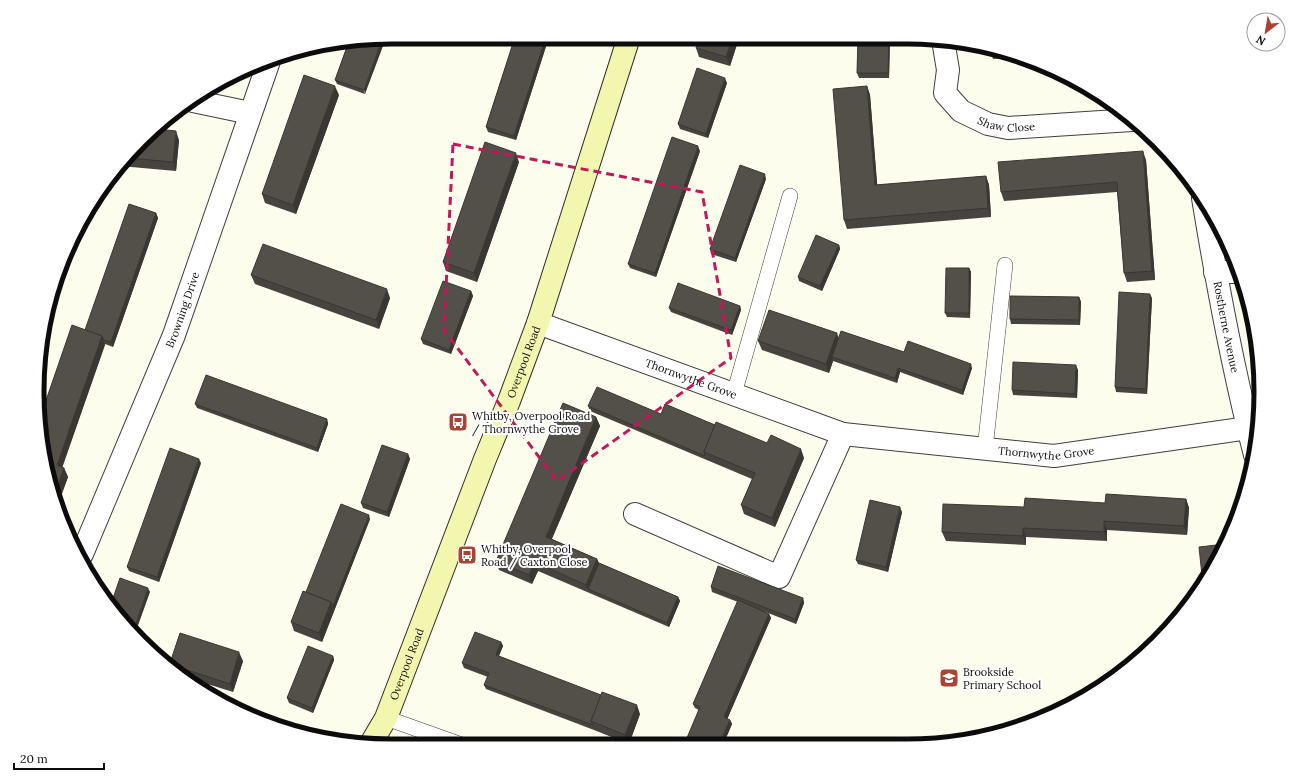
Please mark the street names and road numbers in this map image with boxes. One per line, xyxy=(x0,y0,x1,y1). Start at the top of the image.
street label: Shaw Close xyxy=(975,113,1036,135)
street label: Browning Drive xyxy=(162,270,202,350)
street label: Rostherne Avenue xyxy=(1210,280,1242,374)
street label: Overpool Road xyxy=(504,324,543,400)
street label: Thornwythe Grove xyxy=(643,356,739,402)
street label: Thornwythe Grove xyxy=(998,443,1095,463)
street label: Overpool Road xyxy=(386,626,427,702)

